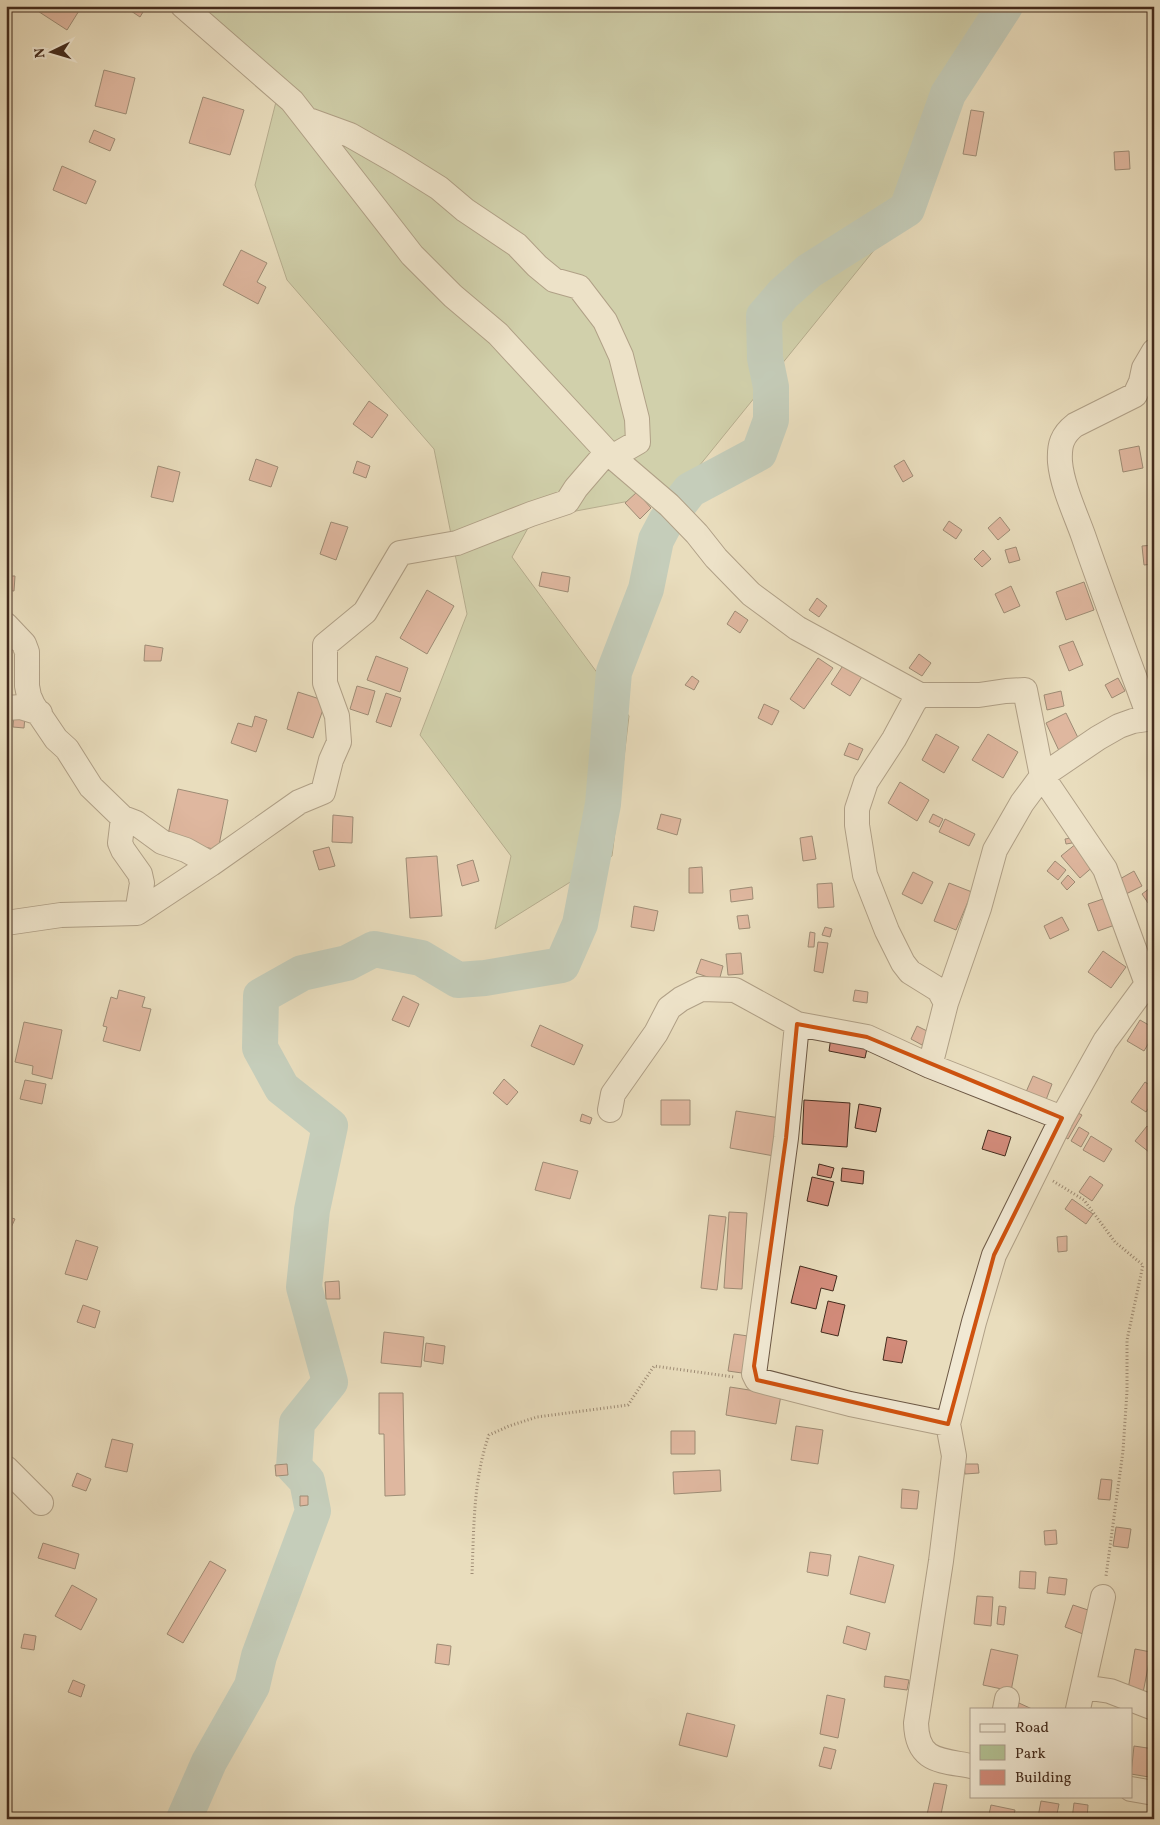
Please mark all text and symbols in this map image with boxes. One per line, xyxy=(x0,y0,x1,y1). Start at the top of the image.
north arrow xyxy=(28,28,78,78)
text: N xyxy=(31,47,50,59)
legend xyxy=(970,1708,1132,1798)
text: Road xyxy=(1015,1718,1049,1739)
text: Park xyxy=(1015,1744,1046,1765)
text: Building xyxy=(1015,1768,1072,1789)

